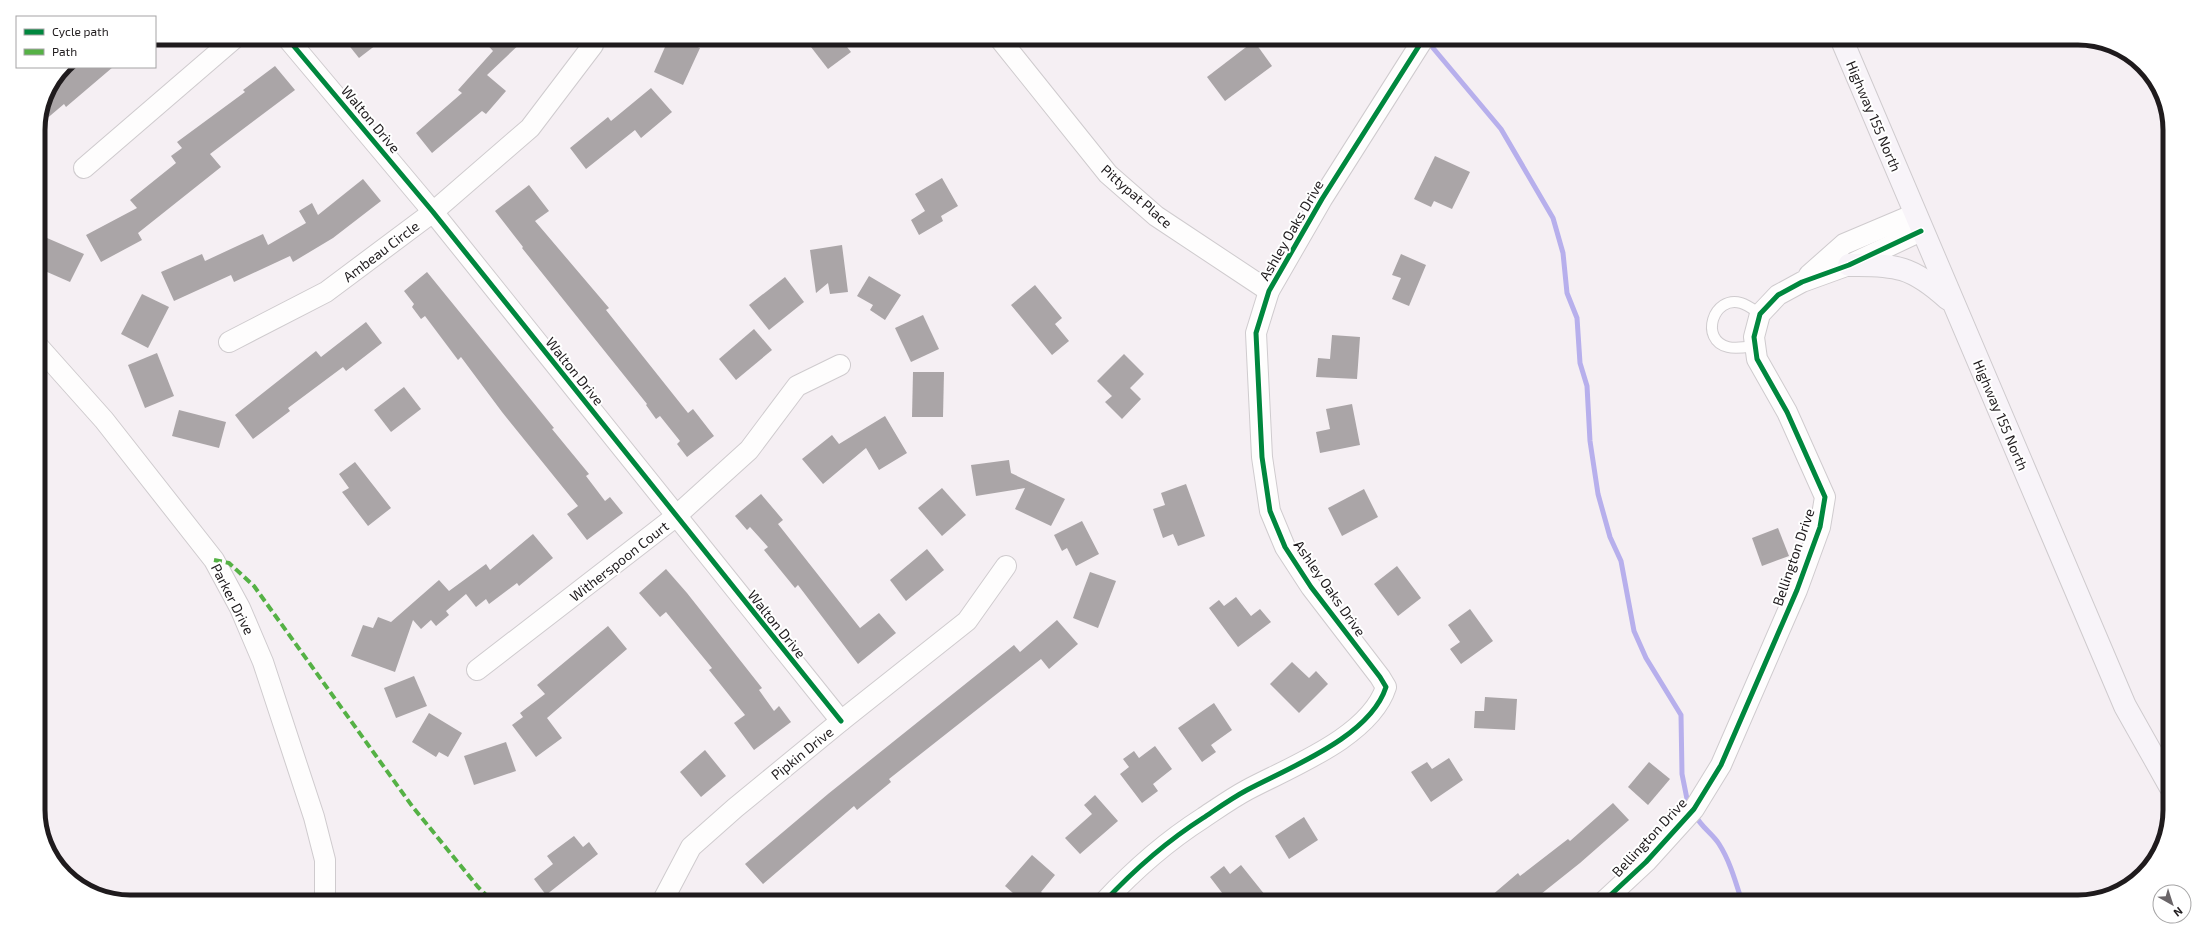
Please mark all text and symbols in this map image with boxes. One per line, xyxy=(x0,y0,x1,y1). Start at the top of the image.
legend xyxy=(16,16,156,68)
text: Cycle path xyxy=(52,24,109,38)
text: Path xyxy=(52,44,77,58)
street label: Highway 155 North xyxy=(1843,58,1905,174)
street label: Walton Drive xyxy=(338,82,404,156)
street label: Pittypat Place xyxy=(1098,161,1176,231)
street label: Ashley Oaks Drive xyxy=(1255,177,1327,283)
street label: Ambeau Circle xyxy=(340,217,422,285)
street label: Walton Drive xyxy=(542,334,608,408)
street label: Highway 155 North xyxy=(1970,357,2032,473)
street label: Bellington Drive xyxy=(1768,506,1818,608)
street label: Witherspoon Court xyxy=(566,517,672,605)
street label: Ashley Oaks Drive xyxy=(1291,537,1369,639)
street label: Parker Drive xyxy=(208,561,258,637)
street label: Walton Drive xyxy=(744,587,810,661)
street label: Pipkin Drive xyxy=(768,723,836,783)
street label: Bellington Drive xyxy=(1608,794,1690,880)
north arrow xyxy=(2152,884,2192,924)
text: N xyxy=(2171,905,2186,920)

